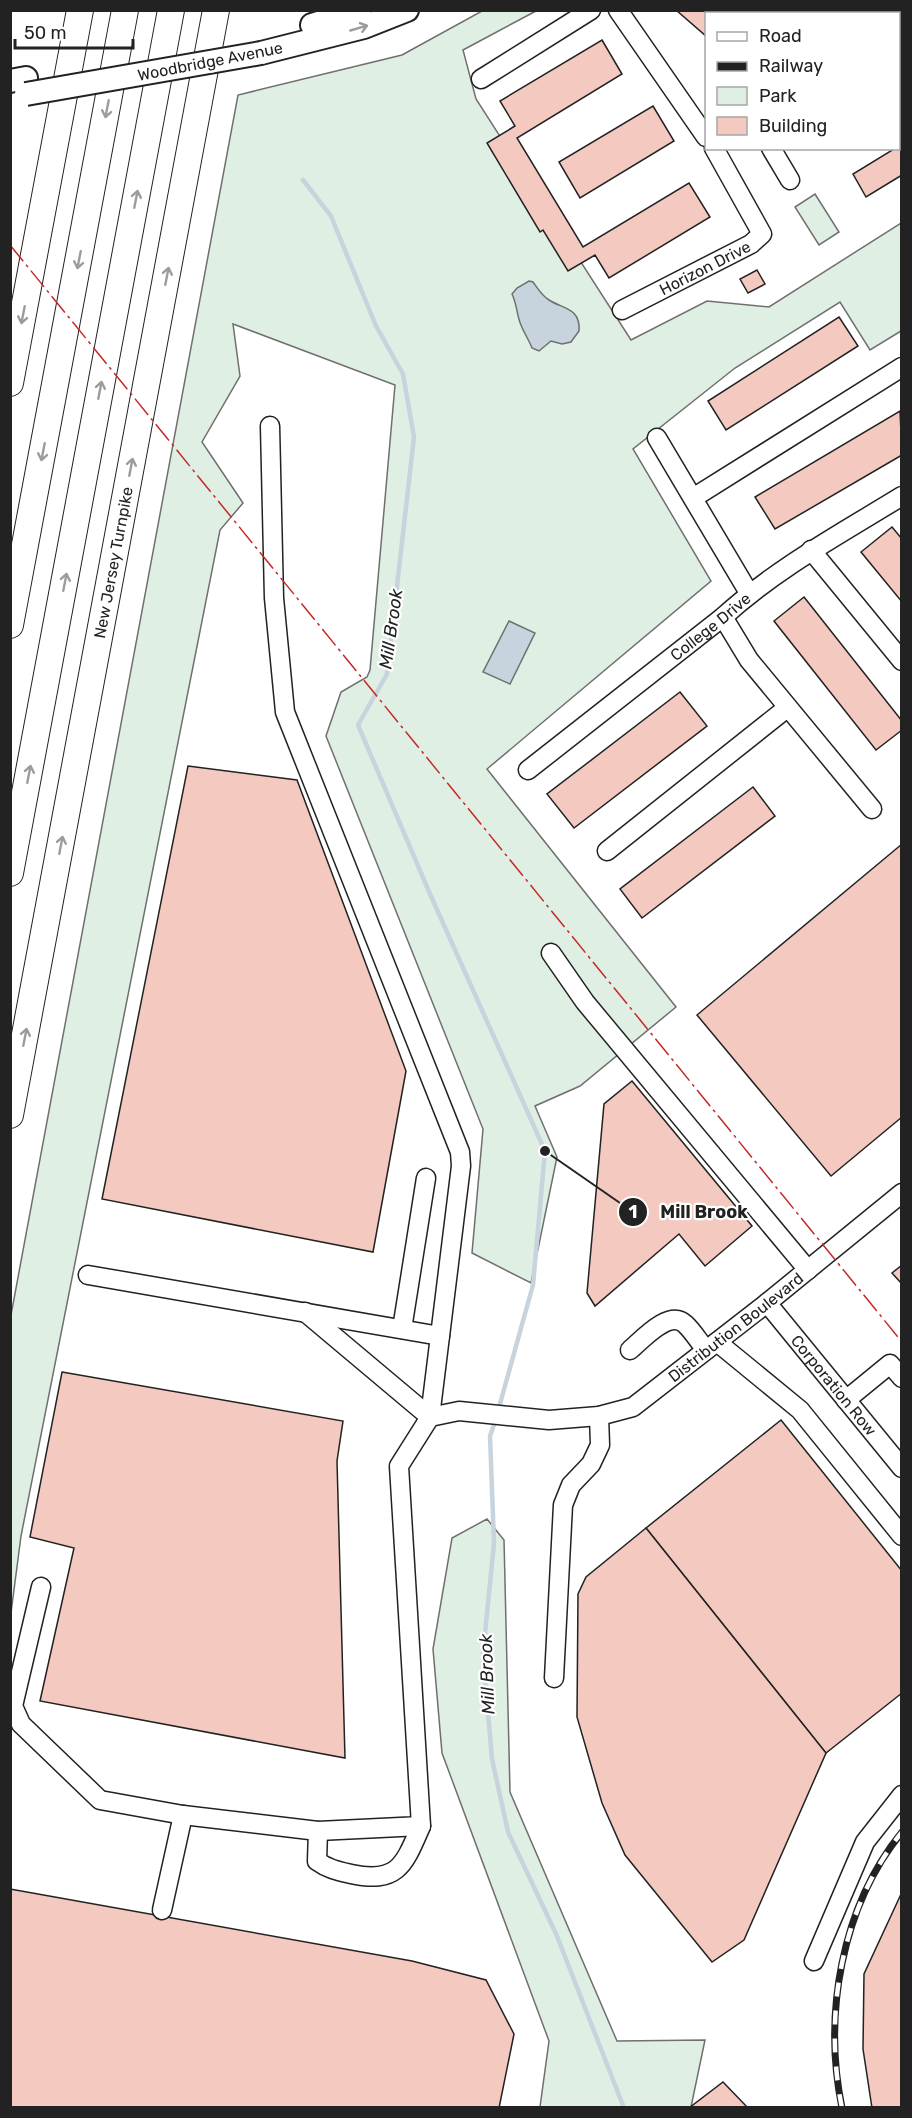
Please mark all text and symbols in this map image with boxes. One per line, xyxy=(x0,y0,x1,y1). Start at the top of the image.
scale bar xyxy=(15,12,134,50)
legend xyxy=(705,12,900,150)
text: 50 m xyxy=(24,22,67,44)
one-way arrow xyxy=(349,22,368,33)
text: Road xyxy=(759,25,802,47)
street label: Woodbridge Avenue xyxy=(136,38,284,85)
text: Railway xyxy=(759,55,823,77)
text: Park xyxy=(759,85,797,107)
one-way arrow xyxy=(101,99,112,119)
text: Building xyxy=(759,115,827,137)
one-way arrow xyxy=(131,189,142,209)
street label: Horizon Drive xyxy=(656,237,754,299)
one-way arrow xyxy=(73,250,84,270)
one-way arrow xyxy=(161,266,172,286)
one-way arrow xyxy=(17,304,28,324)
one-way arrow xyxy=(95,381,106,401)
one-way arrow xyxy=(37,442,48,461)
one-way arrow xyxy=(126,458,137,478)
street label: New Jersey Turnpike xyxy=(90,485,137,640)
one-way arrow xyxy=(60,573,71,592)
water label: Mill Brook xyxy=(374,587,408,670)
street label: College Drive xyxy=(667,589,754,665)
one-way arrow xyxy=(24,764,35,784)
one-way arrow xyxy=(56,836,67,855)
one-way arrow xyxy=(20,1027,31,1047)
callout: Mill Brook xyxy=(618,1194,759,1230)
text: 1 xyxy=(629,1201,637,1223)
text: Mill Brook xyxy=(660,1201,748,1223)
street label: Distribution Boulevard xyxy=(664,1269,807,1386)
street label: Corporation Row xyxy=(787,1331,881,1440)
water label: Mill Brook xyxy=(475,1633,499,1715)

